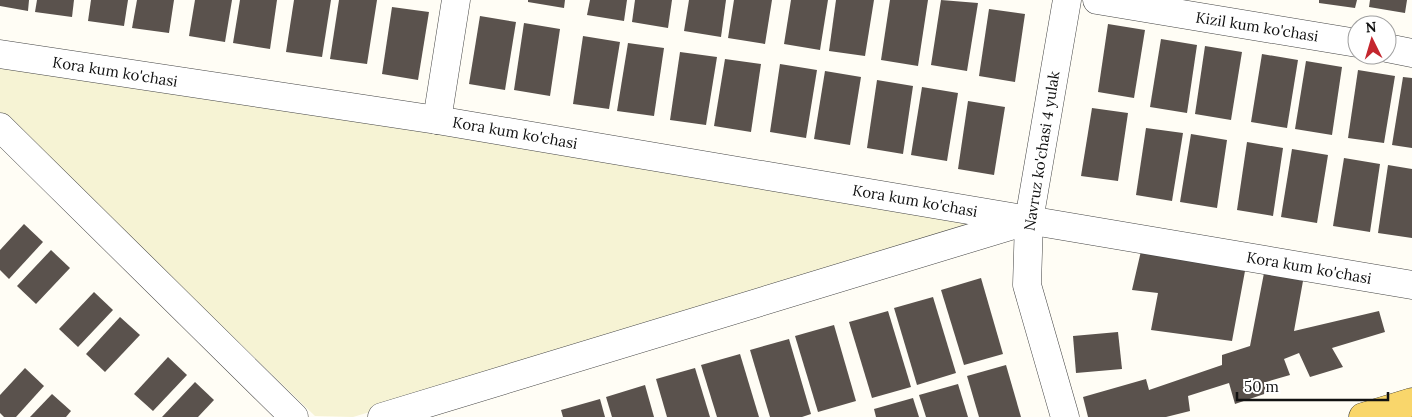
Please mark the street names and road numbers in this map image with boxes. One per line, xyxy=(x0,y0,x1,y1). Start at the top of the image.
street label: Kizil kum ko'chasi xyxy=(1194,7,1320,46)
street label: Kora kum ko'chasi xyxy=(51,52,179,91)
street label: Navruz ko'chasi 4 yulak xyxy=(1019,70,1064,232)
street label: Kora kum ko'chasi xyxy=(451,112,579,153)
street label: Kora kum ko'chasi xyxy=(851,180,979,221)
street label: Kora kum ko'chasi xyxy=(1245,247,1373,288)

